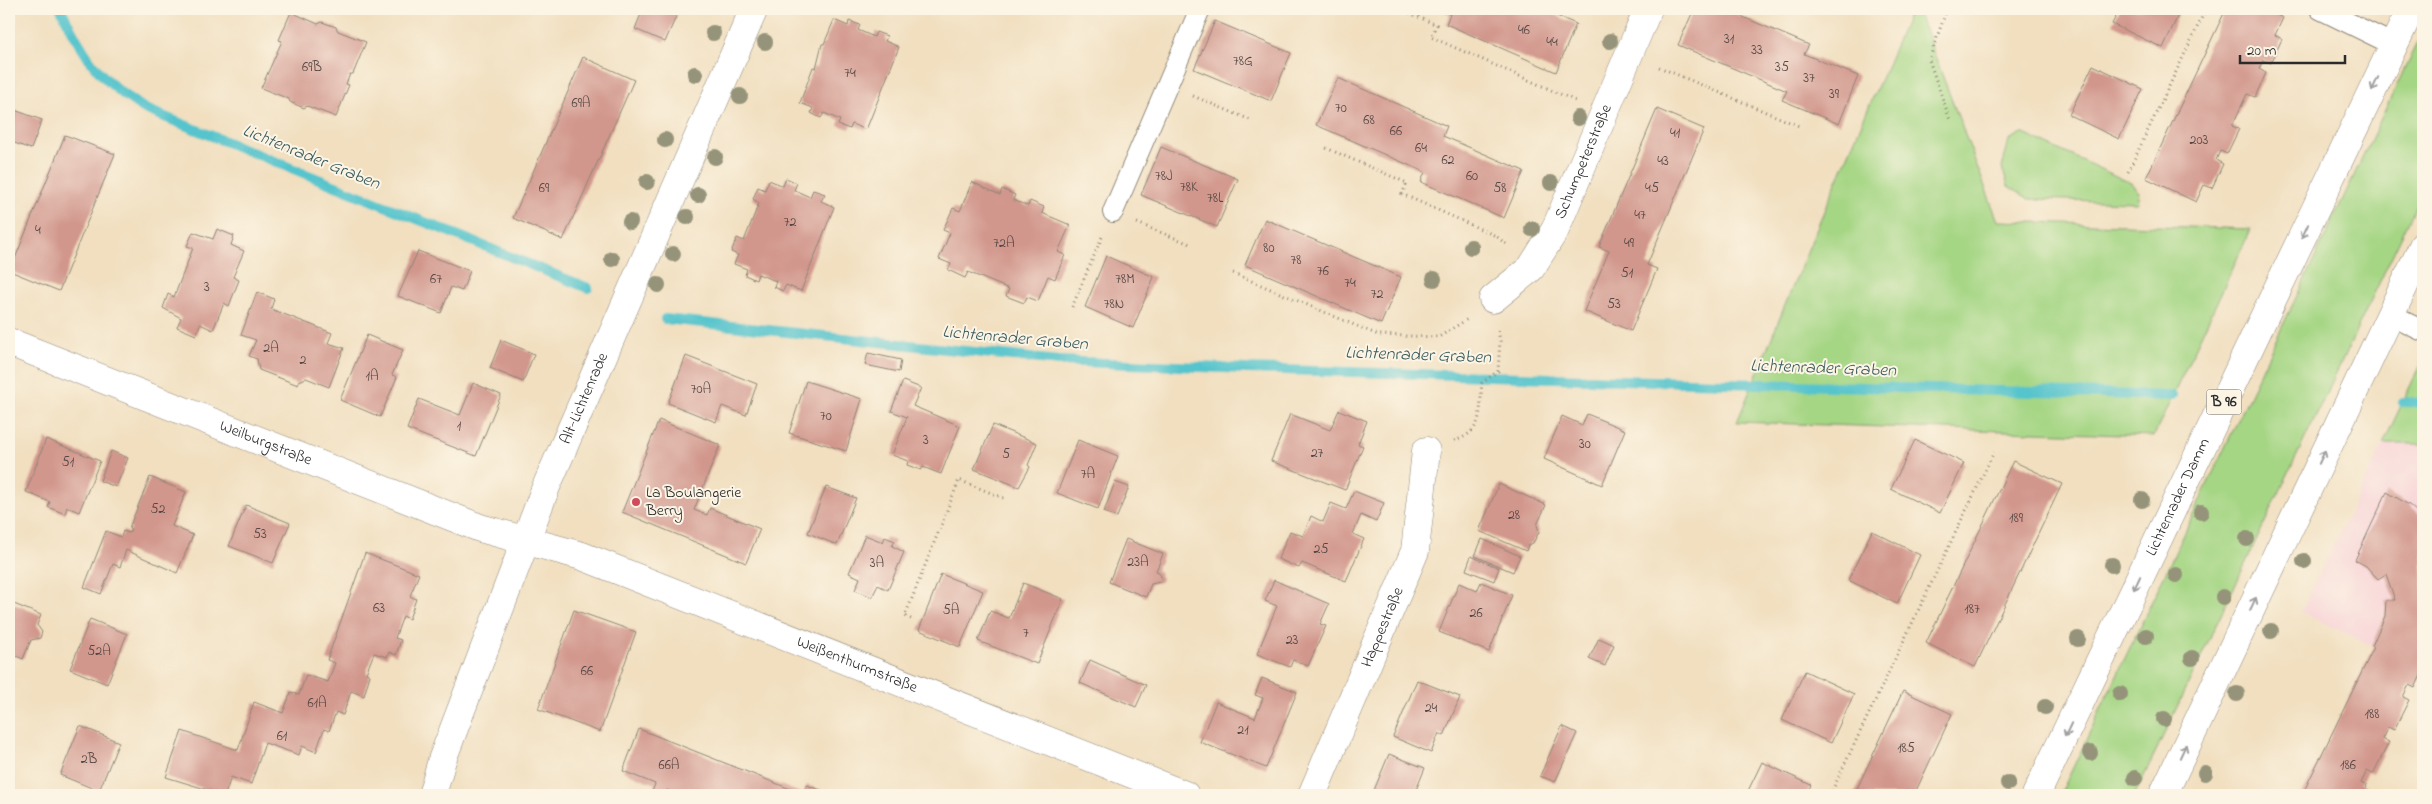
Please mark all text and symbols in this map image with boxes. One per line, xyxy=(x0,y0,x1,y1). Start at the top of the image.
house number: 46 xyxy=(1518,20,1530,41)
house number: 31 xyxy=(1724,29,1735,50)
house number: 44 xyxy=(1546,32,1558,53)
scale bar xyxy=(2240,32,2344,64)
house number: 33 xyxy=(1751,40,1763,61)
text: 20 m xyxy=(2247,40,2277,62)
house number: 78G xyxy=(1233,51,1253,72)
house number: 69B xyxy=(302,57,322,78)
house number: 35 xyxy=(1775,57,1789,78)
house number: 74 xyxy=(844,63,856,84)
house number: 37 xyxy=(1803,68,1815,89)
one-way arrow xyxy=(2370,77,2380,92)
house number: 39 xyxy=(1829,84,1840,105)
house number: 69A xyxy=(572,93,591,114)
house number: 70 xyxy=(1335,98,1347,119)
street label: Schumpeterstraße xyxy=(1549,100,1619,223)
house number: 68 xyxy=(1363,110,1375,131)
water label: Lichtenrader Graben xyxy=(238,119,385,198)
house number: 66 xyxy=(1390,121,1402,142)
house number: 41 xyxy=(1670,123,1681,144)
house number: 203 xyxy=(2190,130,2209,151)
house number: 64 xyxy=(1415,138,1427,159)
house number: 62 xyxy=(1441,150,1455,171)
house number: 43 xyxy=(1657,151,1669,172)
house number: 78J xyxy=(1155,166,1173,187)
house number: 60 xyxy=(1466,166,1478,187)
house number: 78K xyxy=(1180,177,1198,198)
house number: 69 xyxy=(539,178,550,199)
house number: 58 xyxy=(1493,178,1507,199)
house number: 45 xyxy=(1645,178,1659,199)
house number: 78L xyxy=(1207,188,1224,209)
house number: 47 xyxy=(1634,205,1646,226)
house number: 72 xyxy=(784,212,796,233)
house number: 4 xyxy=(35,220,41,241)
one-way arrow xyxy=(2300,223,2309,238)
house number: 72A xyxy=(993,233,1015,254)
house number: 49 xyxy=(1624,233,1635,254)
house number: 80 xyxy=(1263,238,1275,259)
house number: 78 xyxy=(1290,250,1302,271)
house number: 76 xyxy=(1317,261,1329,282)
house number: 51 xyxy=(1621,263,1634,284)
house number: 67 xyxy=(430,269,442,290)
house number: 78M xyxy=(1115,269,1135,290)
house number: 74 xyxy=(1344,273,1356,294)
house number: 3 xyxy=(204,277,210,298)
house number: 72 xyxy=(1371,284,1383,305)
house number: 78N xyxy=(1104,294,1124,315)
house number: 53 xyxy=(1607,294,1621,315)
water label: Lichtenrader Graben xyxy=(941,320,1090,358)
house number: 2A xyxy=(263,338,279,359)
water label: Lichtenrader Graben xyxy=(1345,340,1493,372)
street label: Alt-Lichtenrade xyxy=(554,348,615,448)
house number: 2 xyxy=(300,350,307,371)
water label: Lichtenrader Graben xyxy=(1750,353,1898,385)
house number: 1A xyxy=(365,366,379,387)
house number: 70A xyxy=(691,379,711,400)
road number: B 96 xyxy=(2206,390,2242,414)
house number: 70 xyxy=(820,406,832,427)
street label: Weilburgstraße xyxy=(216,414,316,473)
house number: 1 xyxy=(457,416,462,437)
house number: 3 xyxy=(923,430,929,451)
house number: 30 xyxy=(1579,434,1591,455)
street label: Lichtenrader Damm xyxy=(2140,434,2216,560)
house number: 27 xyxy=(1311,443,1324,464)
house number: 5 xyxy=(1002,444,1010,465)
one-way arrow xyxy=(2318,450,2328,465)
house number: 51 xyxy=(62,452,75,473)
house number: 7A xyxy=(1081,464,1095,485)
place label: La Boulangerie Berry xyxy=(645,481,742,523)
marker: La Boulangerie Berry xyxy=(630,496,642,508)
house number: 52 xyxy=(151,499,166,520)
house number: 28 xyxy=(1508,505,1520,526)
house number: 189 xyxy=(2009,508,2024,529)
house number: 53 xyxy=(253,524,267,545)
house number: 25 xyxy=(1314,539,1328,560)
house number: 23A xyxy=(1127,552,1149,573)
house number: 3A xyxy=(870,553,884,574)
one-way arrow xyxy=(2132,575,2142,590)
street label: Happestraße xyxy=(1355,583,1411,671)
one-way arrow xyxy=(2249,597,2258,612)
house number: 63 xyxy=(373,598,385,619)
house number: 187 xyxy=(1964,599,1980,620)
house number: 5A xyxy=(943,600,959,621)
house number: 26 xyxy=(1469,603,1483,624)
house number: 7 xyxy=(1023,623,1029,644)
street label: Weißenthurmstraße xyxy=(793,630,922,700)
house number: 23 xyxy=(1286,630,1299,651)
house number: 52A xyxy=(87,641,111,662)
house number: 66 xyxy=(581,661,593,682)
house number: 61A xyxy=(307,693,327,714)
house number: 24 xyxy=(1425,698,1438,719)
house number: 188 xyxy=(2365,704,2379,725)
house number: 21 xyxy=(1237,720,1249,741)
one-way arrow xyxy=(2062,722,2072,737)
house number: 61 xyxy=(277,726,288,747)
house number: 185 xyxy=(1897,738,1915,759)
one-way arrow xyxy=(2179,744,2189,759)
house number: 2B xyxy=(81,749,97,770)
house number: 66A xyxy=(659,755,679,776)
house number: 186 xyxy=(2340,755,2356,776)

